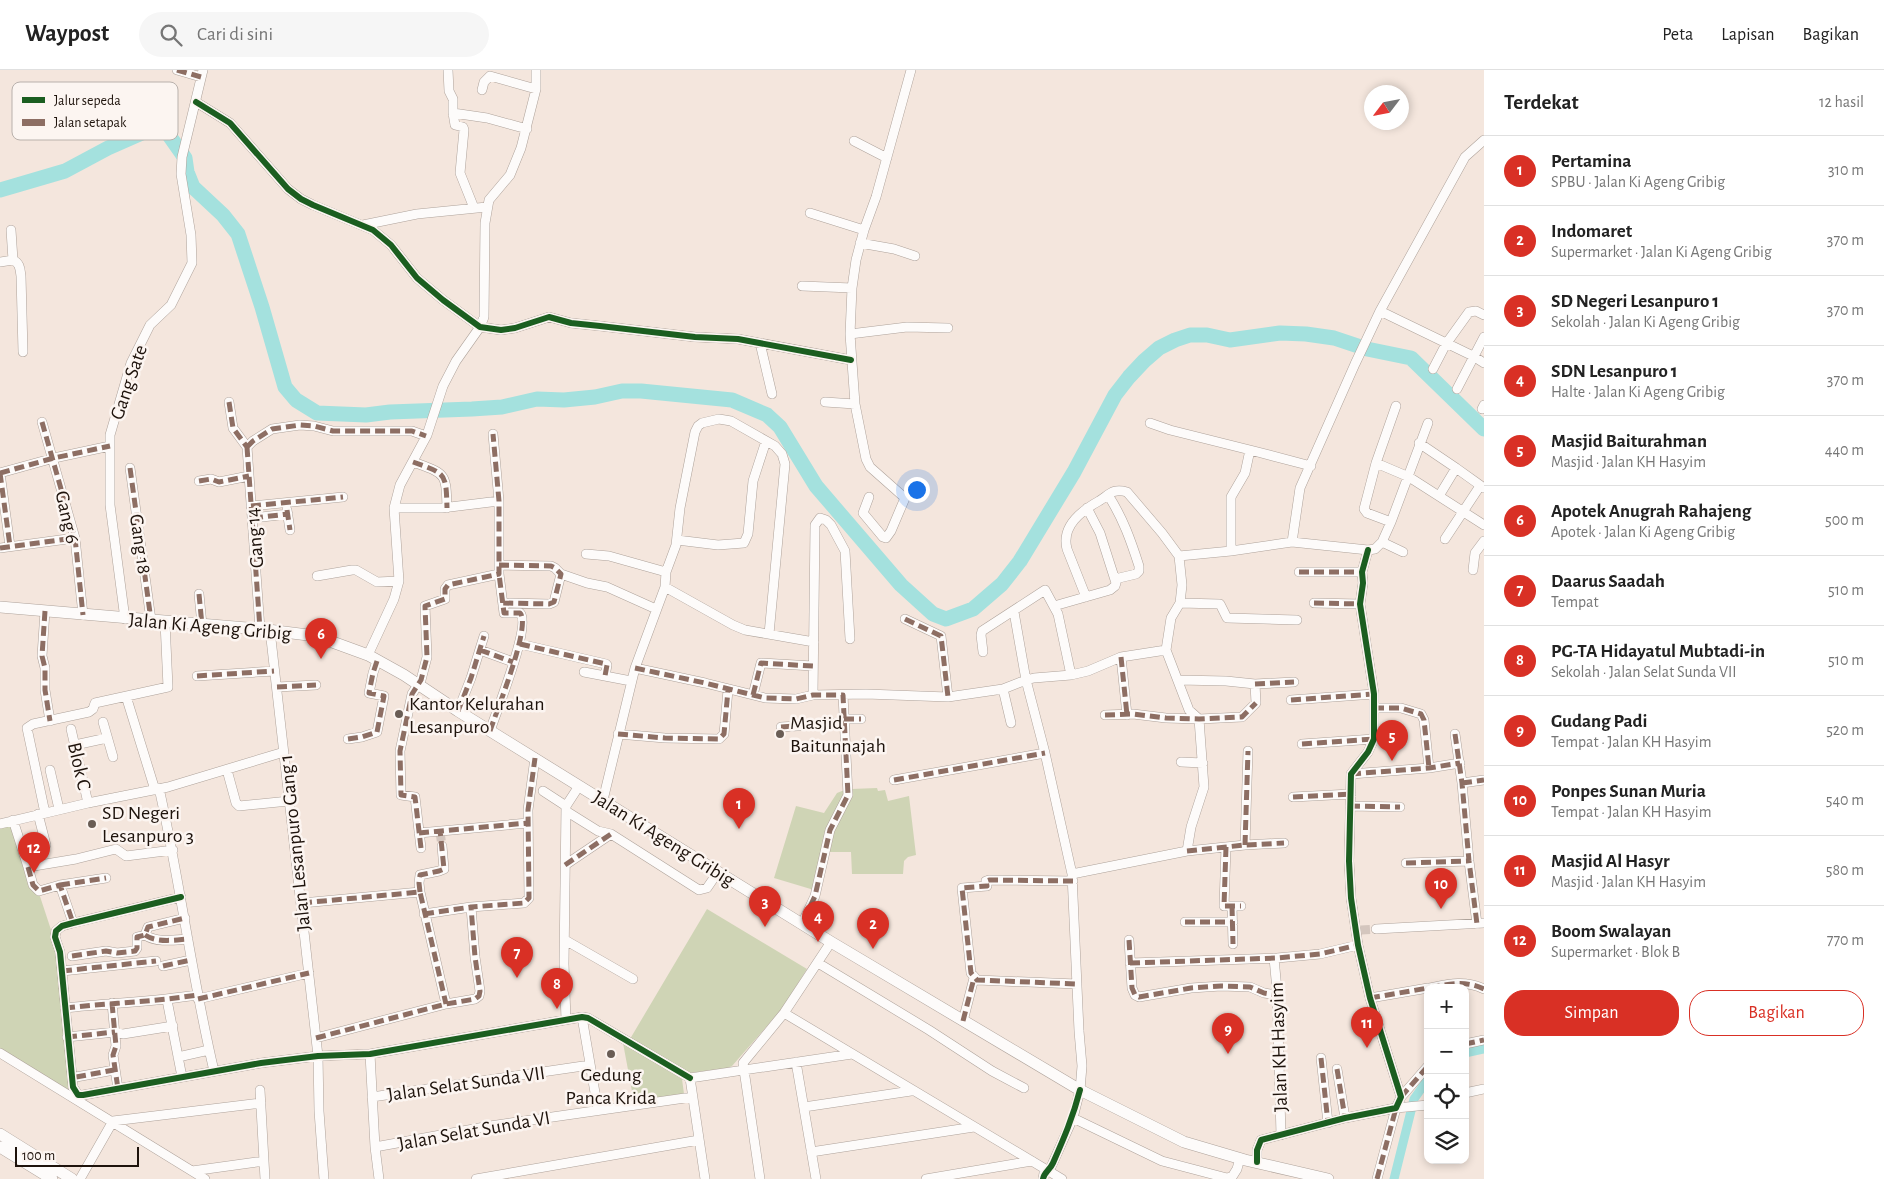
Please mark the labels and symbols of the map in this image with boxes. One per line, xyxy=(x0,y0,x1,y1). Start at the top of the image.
legend xyxy=(12,82,178,140)
north arrow xyxy=(1364,85,1409,130)
text: Jalur sepeda xyxy=(54,94,121,108)
text: Jalan setapak xyxy=(54,116,127,130)
street label: Gang Sate xyxy=(107,342,151,422)
your location xyxy=(904,477,930,503)
street label: Gang 6 xyxy=(51,489,83,546)
street label: Gang 14 xyxy=(242,507,268,569)
street label: Gang 18 xyxy=(126,513,154,576)
street label: Jalan Ki Ageng Gribig xyxy=(128,610,292,644)
pin: 6 xyxy=(305,618,337,659)
place label: Kantor Kelurahan Lesanpuro xyxy=(409,694,544,737)
marker: Kantor Kelurahan Lesanpuro xyxy=(393,708,405,720)
place label: Masjid Baitunnajah xyxy=(790,713,886,756)
pin: 5 xyxy=(1376,720,1408,761)
marker: Masjid Baitunnajah xyxy=(774,728,786,740)
street label: Blok C xyxy=(64,740,94,792)
street label: Jalan Lesanpuro Gang 1 xyxy=(276,754,314,932)
street label: Jalan Ki Ageng Gribig xyxy=(589,787,738,891)
pin: 1 xyxy=(723,788,755,829)
place label: SD Negeri Lesanpuro 3 xyxy=(102,803,194,846)
marker: SD Negeri Lesanpuro 3 xyxy=(86,818,98,830)
pin: 12 xyxy=(18,832,50,873)
pin: 10 xyxy=(1425,868,1457,909)
pin: 3 xyxy=(749,886,781,927)
pin: 4 xyxy=(802,901,834,942)
pin: 2 xyxy=(857,908,889,949)
pin: 7 xyxy=(501,937,533,978)
pin: 8 xyxy=(541,968,573,1009)
street label: Jalan KH Hasyim xyxy=(1267,982,1291,1112)
pin: 11 xyxy=(1351,1007,1383,1048)
pin: 9 xyxy=(1212,1013,1244,1054)
marker: Gedung Panca Krida xyxy=(605,1048,617,1060)
street label: Jalan Selat Sunda VII xyxy=(386,1063,546,1105)
place label: Gedung Panca Krida xyxy=(566,1065,656,1108)
street label: Jalan Selat Sunda VI xyxy=(397,1108,552,1154)
scale bar xyxy=(15,1144,139,1167)

